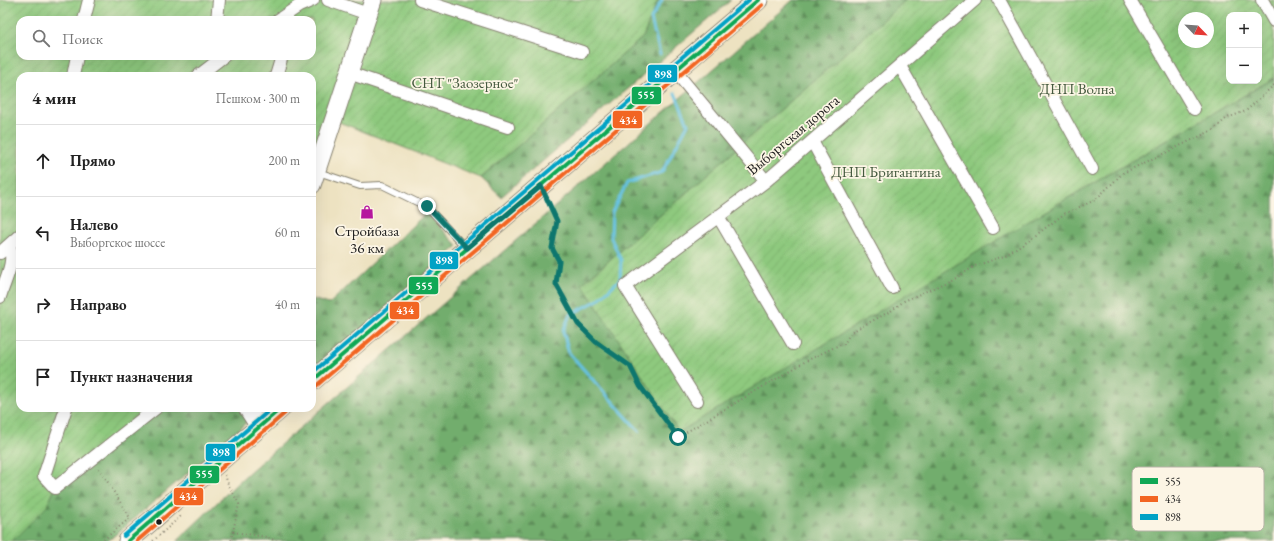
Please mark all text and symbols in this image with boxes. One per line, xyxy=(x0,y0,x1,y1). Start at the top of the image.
north arrow xyxy=(1178,12,1214,48)
map controls xyxy=(1226,12,1262,84)
button: + xyxy=(1226,12,1262,48)
search box xyxy=(16,16,316,60)
icon: search xyxy=(30,27,52,49)
text: Поиск xyxy=(62,29,103,48)
button: − xyxy=(1226,48,1262,84)
line badge: 898 xyxy=(647,64,678,83)
text: 898 xyxy=(654,67,672,81)
park label: СНТ "Заозерное" xyxy=(411,73,519,92)
park label: ДНП Волна xyxy=(1039,79,1115,98)
line badge: 555 xyxy=(631,86,662,105)
text: 4 мин xyxy=(32,87,76,109)
text: 555 xyxy=(637,88,655,102)
text: Пешком · 300 m xyxy=(216,90,300,107)
street label: Выборгская дорога xyxy=(743,90,843,179)
line badge: 434 xyxy=(612,110,643,129)
text: 434 xyxy=(619,113,637,127)
icon: ahead xyxy=(32,150,54,172)
text: Прямо xyxy=(70,151,115,170)
text: 200 m xyxy=(269,152,300,169)
park label: ДНП Бригантина xyxy=(831,162,941,181)
route end xyxy=(418,197,436,215)
shop icon: Стройбаза 36 км xyxy=(359,204,375,220)
text: Налево xyxy=(70,215,118,234)
place label: Стройбаза 36 км xyxy=(335,221,399,257)
icon: left xyxy=(32,222,54,244)
text: 60 m xyxy=(275,224,300,241)
text: Выборгское шоссе xyxy=(70,234,165,251)
line badge: 898 xyxy=(429,251,459,270)
text: 898 xyxy=(435,253,453,267)
line badge: 555 xyxy=(408,276,439,295)
text: 555 xyxy=(415,279,433,293)
icon: right xyxy=(32,294,54,316)
text: Направо xyxy=(70,295,127,314)
text: 40 m xyxy=(275,296,300,313)
line badge: 434 xyxy=(389,301,420,320)
text: 434 xyxy=(396,303,414,317)
icon: arrive xyxy=(32,366,54,388)
text: Пункт назначения xyxy=(70,367,193,386)
route start xyxy=(669,428,687,446)
line badge: 898 xyxy=(205,443,236,462)
text: 898 xyxy=(212,445,230,459)
line badge: 555 xyxy=(189,465,220,484)
text: 555 xyxy=(195,467,213,481)
legend xyxy=(1132,467,1264,531)
text: 555 xyxy=(1165,474,1181,488)
line badge: 434 xyxy=(173,487,204,506)
text: 434 xyxy=(179,489,197,503)
text: 434 xyxy=(1165,492,1182,506)
text: 898 xyxy=(1165,510,1181,524)
unlabelled marker xyxy=(154,517,164,527)

